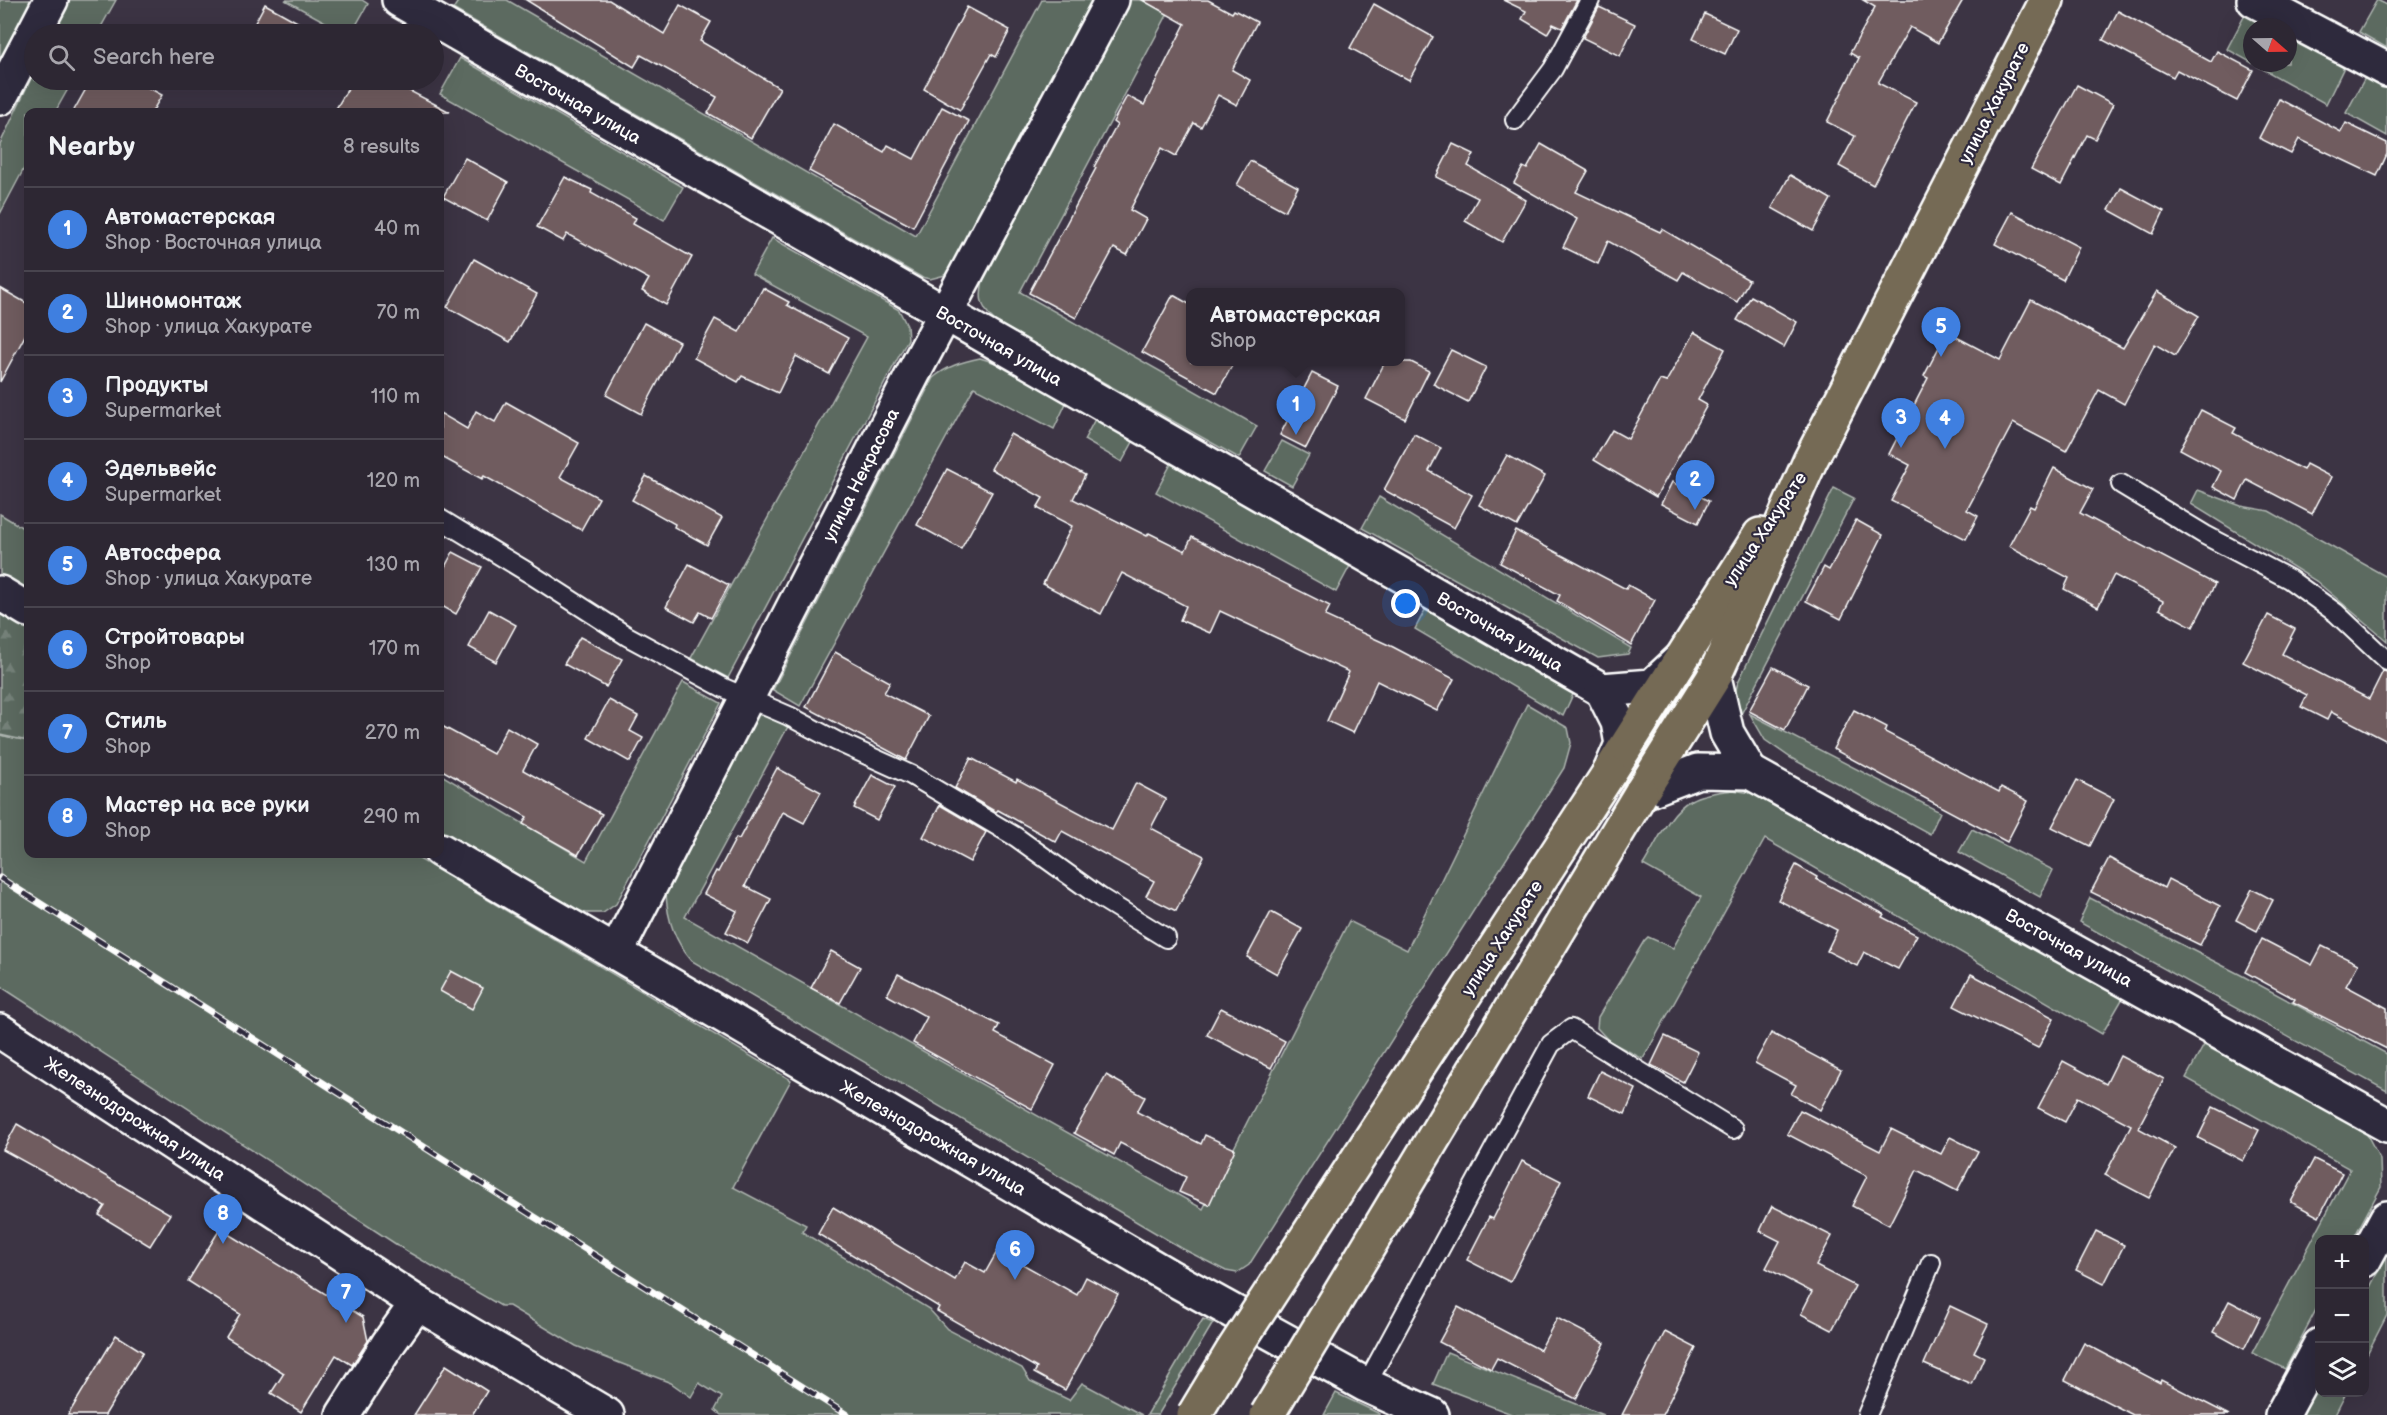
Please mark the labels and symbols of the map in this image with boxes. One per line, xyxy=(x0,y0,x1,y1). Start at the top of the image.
north arrow xyxy=(2243,18,2297,72)
street label: улица Хакурате xyxy=(1955,39,2034,167)
street label: Восточная улица xyxy=(511,60,645,149)
street label: Восточная улица xyxy=(932,302,1066,391)
pin: 5 xyxy=(1922,308,1960,357)
pin: 1 xyxy=(1276,386,1316,435)
pin: 3 xyxy=(1882,398,1920,448)
pin: 4 xyxy=(1926,400,1964,449)
street label: улица Некрасова xyxy=(819,405,904,545)
pin: 2 xyxy=(1676,460,1714,510)
street label: улица Хакурате xyxy=(1719,468,1811,590)
street label: Восточная улица xyxy=(1433,588,1567,677)
your location xyxy=(1391,589,1420,618)
street label: улица Хакурате xyxy=(1457,877,1548,1000)
street label: Восточная улица xyxy=(2002,905,2136,992)
street label: Железнодорожная улица xyxy=(40,1053,229,1186)
street label: Железнодорожная улица xyxy=(836,1076,1030,1201)
pin: 8 xyxy=(204,1194,242,1244)
pin: 6 xyxy=(996,1230,1034,1280)
pin: 7 xyxy=(326,1274,366,1323)

